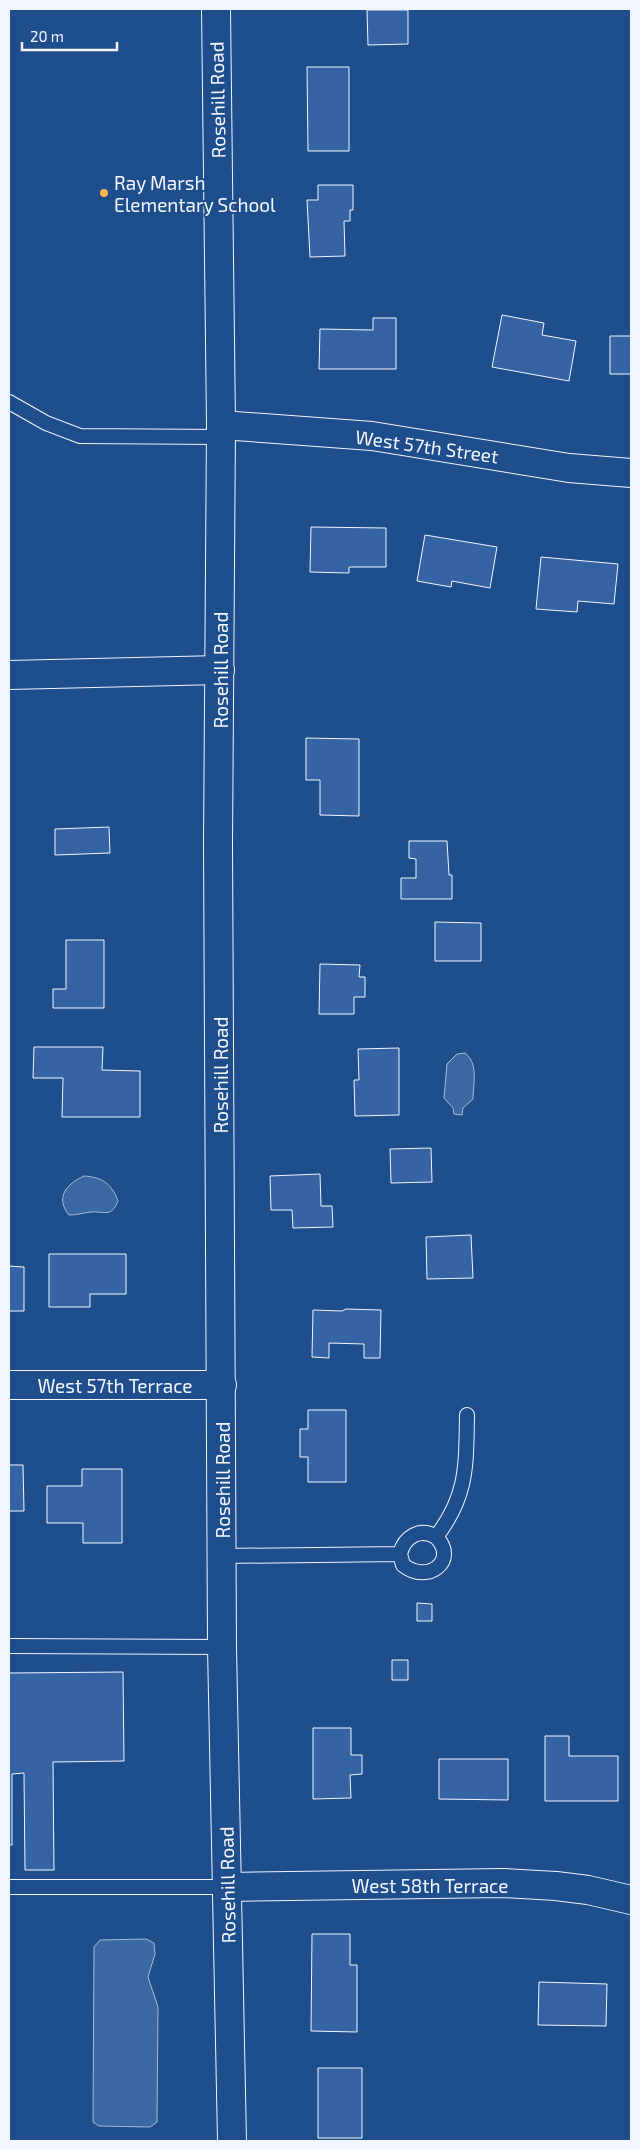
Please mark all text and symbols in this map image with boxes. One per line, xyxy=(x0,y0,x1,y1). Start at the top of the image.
scale bar xyxy=(22,20,118,52)
text: 20 m xyxy=(30,27,64,45)
street label: Rosehill Road xyxy=(204,41,230,159)
place label: Ray Marsh Elementary School xyxy=(114,171,276,216)
marker: Ray Marsh Elementary School xyxy=(98,187,110,199)
street label: West 57th Street xyxy=(354,425,500,467)
street label: Rosehill Road xyxy=(209,612,232,728)
street label: Rosehill Road xyxy=(209,1017,232,1133)
street label: West 57th Terrace xyxy=(37,1374,193,1397)
street label: Rosehill Road xyxy=(211,1422,234,1538)
street label: Rosehill Road xyxy=(214,1826,240,1944)
street label: West 58th Terrace xyxy=(352,1874,508,1897)

